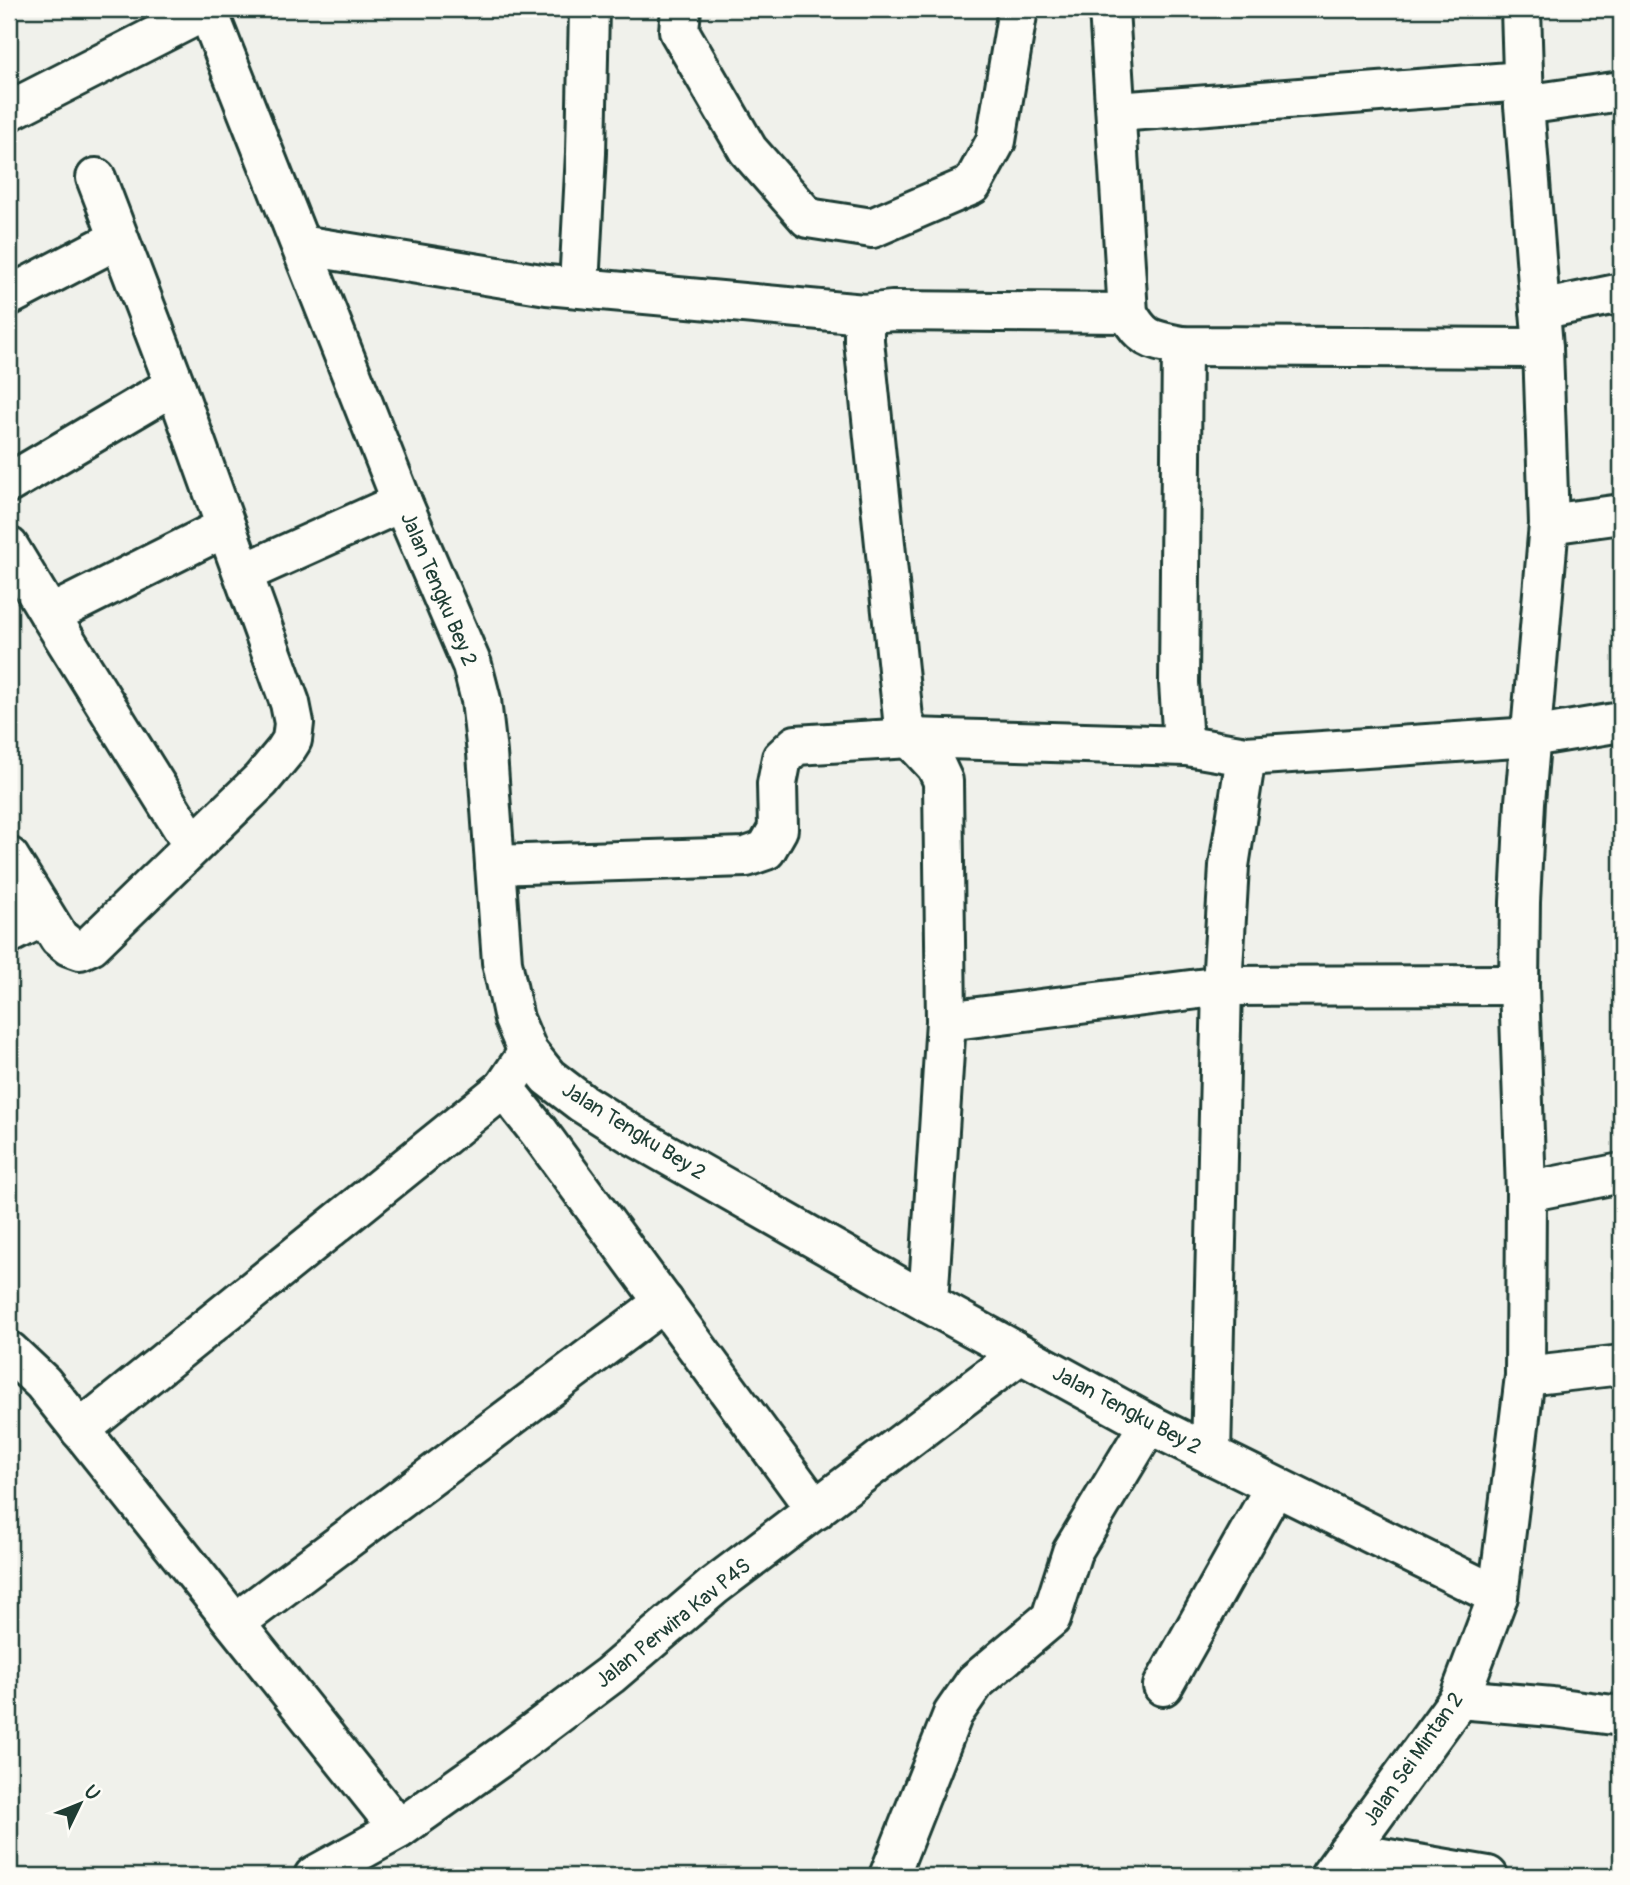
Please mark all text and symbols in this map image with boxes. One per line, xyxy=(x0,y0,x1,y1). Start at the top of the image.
street label: Jalan Tengku Bey 2 xyxy=(394,508,483,670)
street label: Jalan Tengku Bey 2 xyxy=(557,1076,711,1186)
street label: Jalan Tengku Bey 2 xyxy=(1048,1360,1206,1461)
street label: Jalan Perwira Kav P4S xyxy=(590,1552,756,1694)
street label: Jalan Sei Mintan 2 xyxy=(1357,1687,1470,1831)
north arrow xyxy=(46,1770,116,1840)
text: U xyxy=(79,1780,105,1806)

